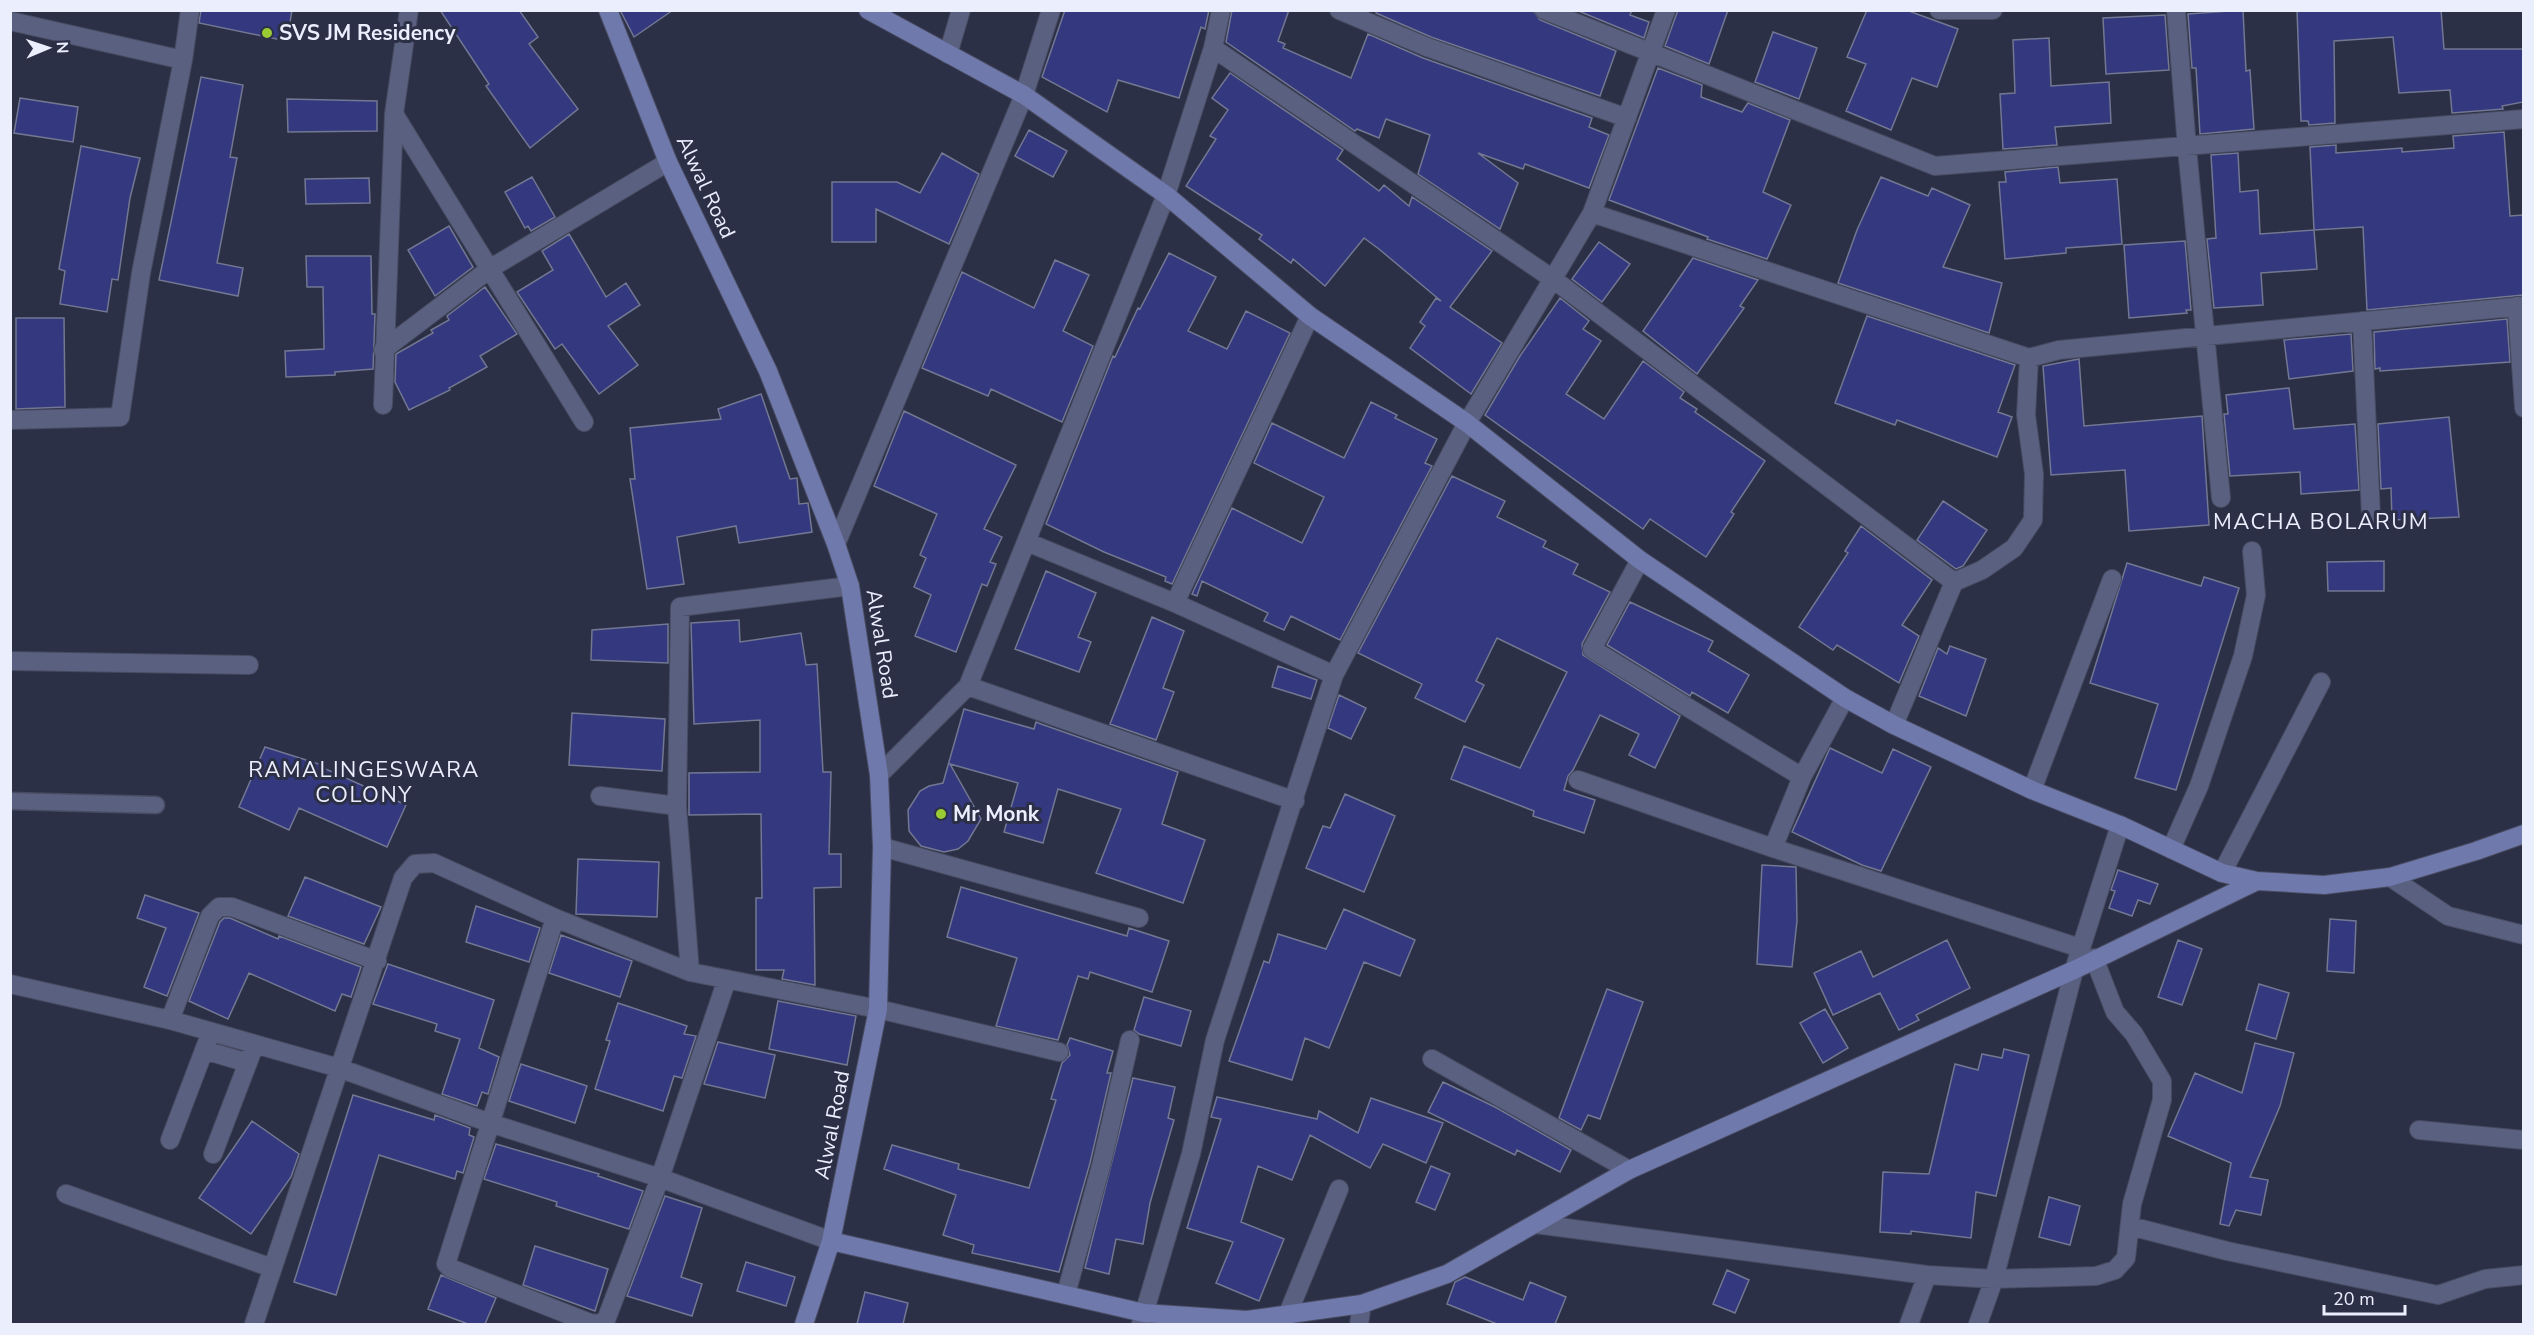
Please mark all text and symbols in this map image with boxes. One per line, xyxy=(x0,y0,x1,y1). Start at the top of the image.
north arrow xyxy=(18,18,78,78)
place label: SVS JM Residency xyxy=(279,19,456,47)
marker: SVS JM Residency xyxy=(260,26,274,40)
text: N xyxy=(51,41,73,54)
street label: Alwal Road xyxy=(670,131,742,243)
district label: MACHA BOLARUM xyxy=(2213,507,2429,537)
street label: Alwal Road xyxy=(860,587,904,701)
district label: RAMALINGESWARA COLONY xyxy=(248,755,480,810)
place label: Mr Monk xyxy=(953,800,1040,828)
marker: Mr Monk xyxy=(934,807,948,821)
street label: Alwal Road xyxy=(808,1068,856,1182)
scale bar xyxy=(2324,1278,2405,1316)
text: 20 m xyxy=(2333,1287,2375,1311)

